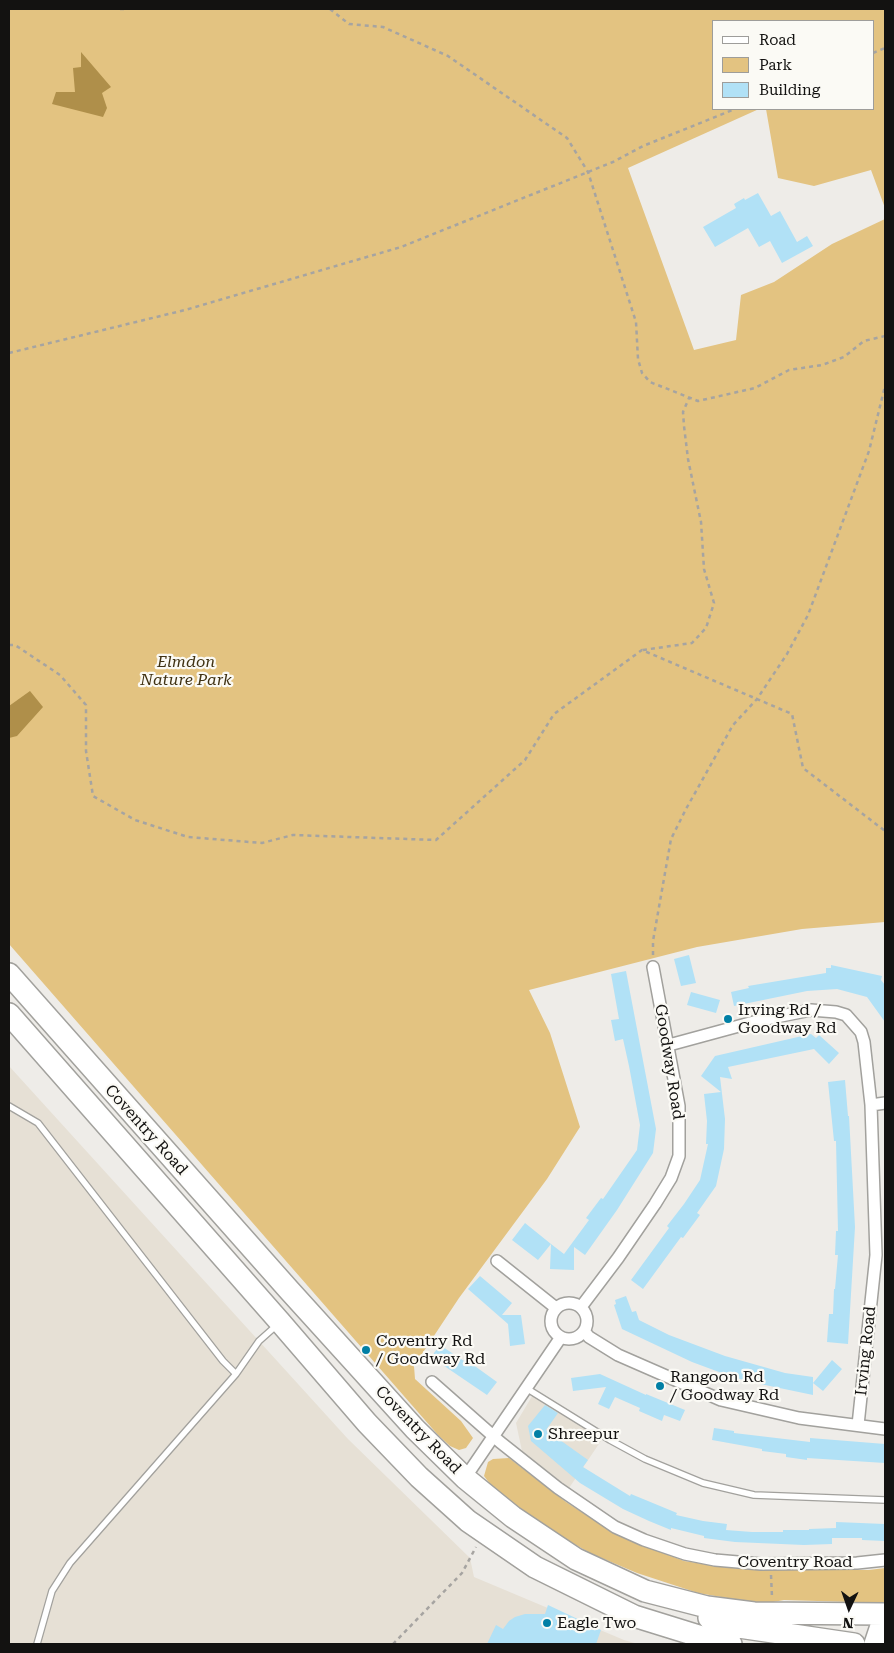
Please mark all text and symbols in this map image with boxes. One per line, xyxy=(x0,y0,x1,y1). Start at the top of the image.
legend xyxy=(712,20,874,110)
text: Road xyxy=(759,31,796,49)
text: Park xyxy=(759,56,792,74)
text: Building xyxy=(759,81,820,99)
park label: Elmdon Nature Park xyxy=(140,652,232,690)
place label: Irving Rd / Goodway Rd xyxy=(738,1000,837,1038)
street label: Goodway Road xyxy=(650,1003,688,1121)
marker: Irving Rd / Goodway Rd xyxy=(722,1013,734,1025)
street label: Coventry Road xyxy=(100,1081,192,1179)
street label: Irving Road xyxy=(852,1305,880,1397)
place label: Coventry Rd / Goodway Rd xyxy=(376,1331,485,1369)
marker: Coventry Rd / Goodway Rd xyxy=(360,1344,372,1356)
place label: Rangoon Rd / Goodway Rd xyxy=(670,1367,779,1405)
marker: Rangoon Rd / Goodway Rd xyxy=(654,1380,666,1392)
street label: Coventry Road xyxy=(371,1382,465,1478)
place label: Shreepur xyxy=(548,1424,619,1444)
marker: Shreepur xyxy=(532,1428,544,1440)
street label: Coventry Road xyxy=(738,1552,852,1572)
north arrow xyxy=(824,1583,874,1633)
place label: Eagle Two xyxy=(557,1613,636,1633)
text: N xyxy=(842,1615,854,1631)
marker: Eagle Two xyxy=(541,1617,553,1629)

